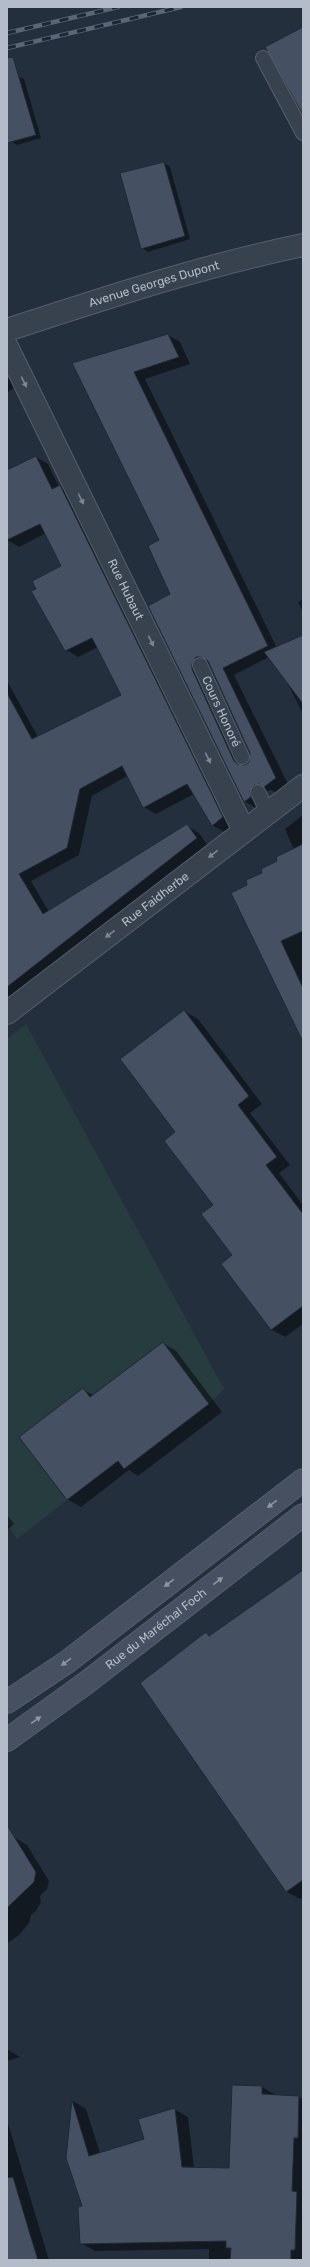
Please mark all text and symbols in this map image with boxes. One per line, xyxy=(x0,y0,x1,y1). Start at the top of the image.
street label: Avenue Georges Dupont xyxy=(87,258,221,310)
one-way arrow xyxy=(21,377,27,388)
one-way arrow xyxy=(78,493,85,505)
street label: Rue Hubaut xyxy=(105,557,147,623)
one-way arrow xyxy=(148,635,154,647)
street label: Cours Honoré xyxy=(199,674,244,749)
one-way arrow xyxy=(205,752,211,763)
one-way arrow xyxy=(208,850,219,859)
street label: Rue Faidherbe xyxy=(119,869,192,929)
one-way arrow xyxy=(105,929,115,937)
one-way arrow xyxy=(267,1499,277,1507)
one-way arrow xyxy=(212,1577,223,1585)
one-way arrow xyxy=(163,1578,174,1587)
street label: Rue du Maréchal Foch xyxy=(103,1585,209,1672)
one-way arrow xyxy=(61,1658,72,1667)
one-way arrow xyxy=(31,1716,41,1724)

